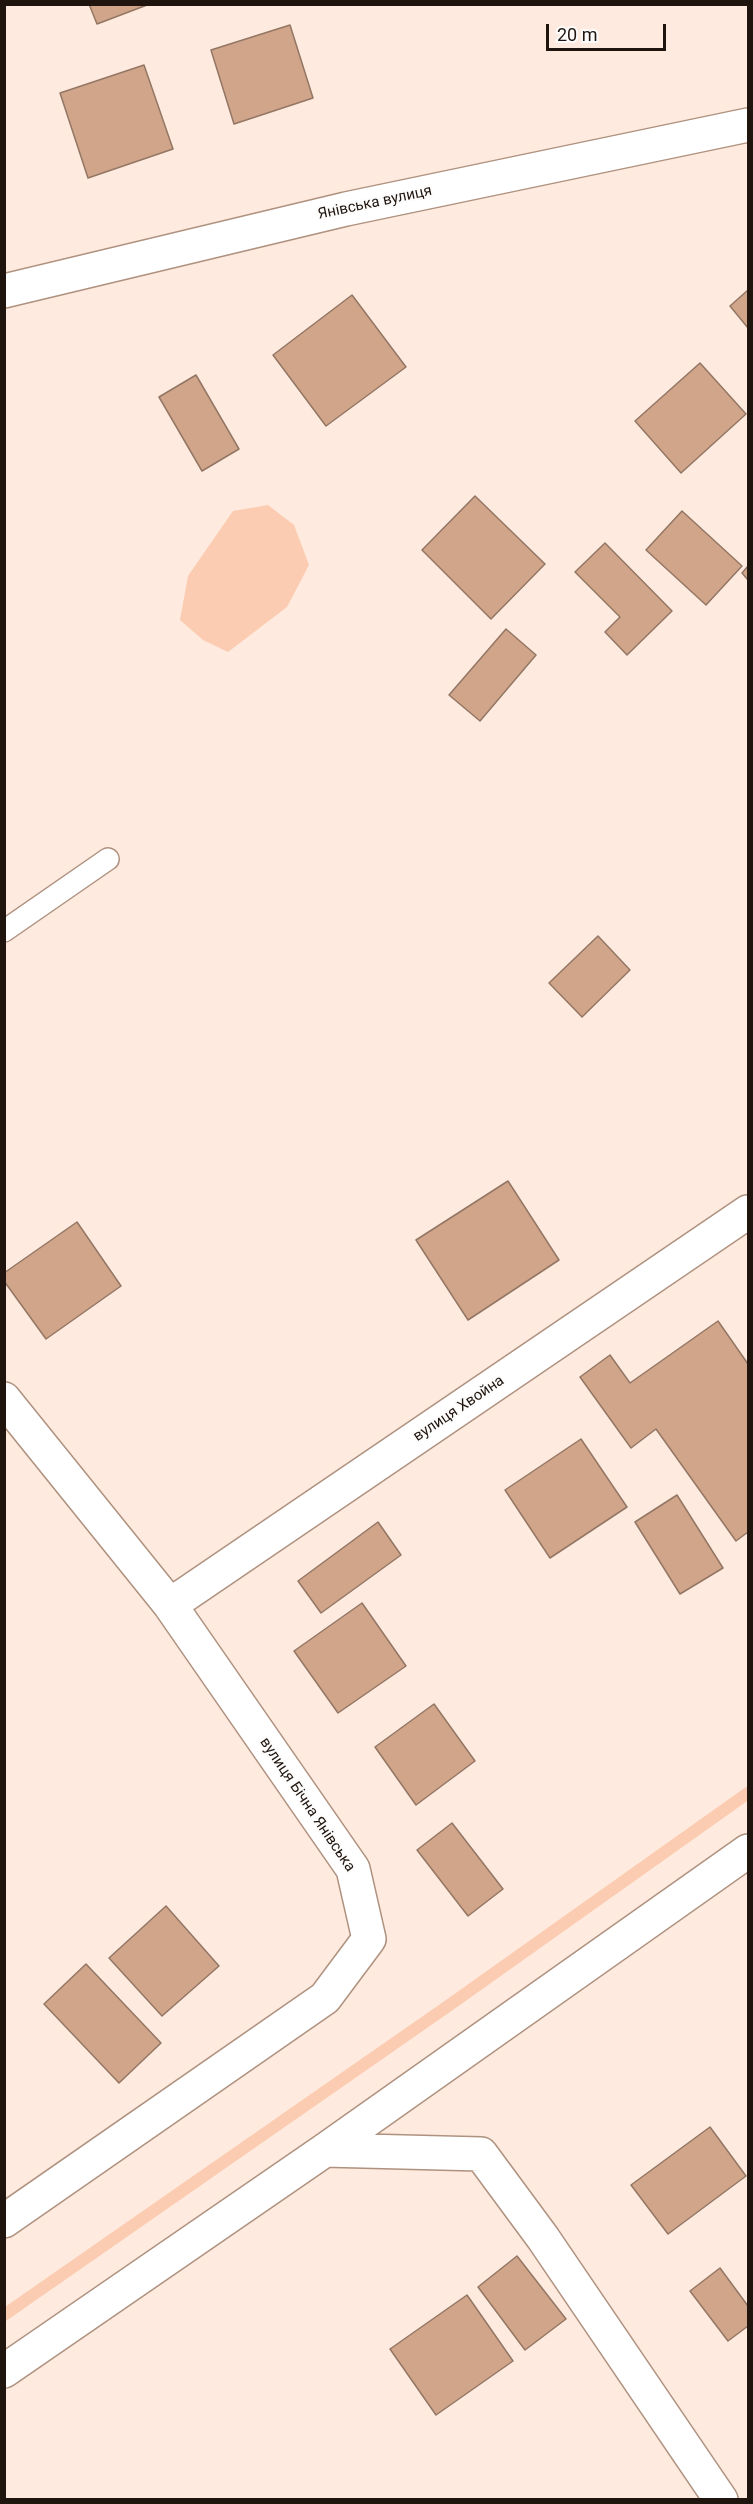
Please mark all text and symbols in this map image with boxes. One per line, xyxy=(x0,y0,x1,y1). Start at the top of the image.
scale bar xyxy=(549,12,669,50)
text: 20 m xyxy=(557,24,597,45)
street label: Янівська вулиця xyxy=(316,182,434,224)
street label: вулиця Хвойна xyxy=(410,1372,508,1446)
street label: вулиця Бічна Янівська xyxy=(255,1734,359,1876)

